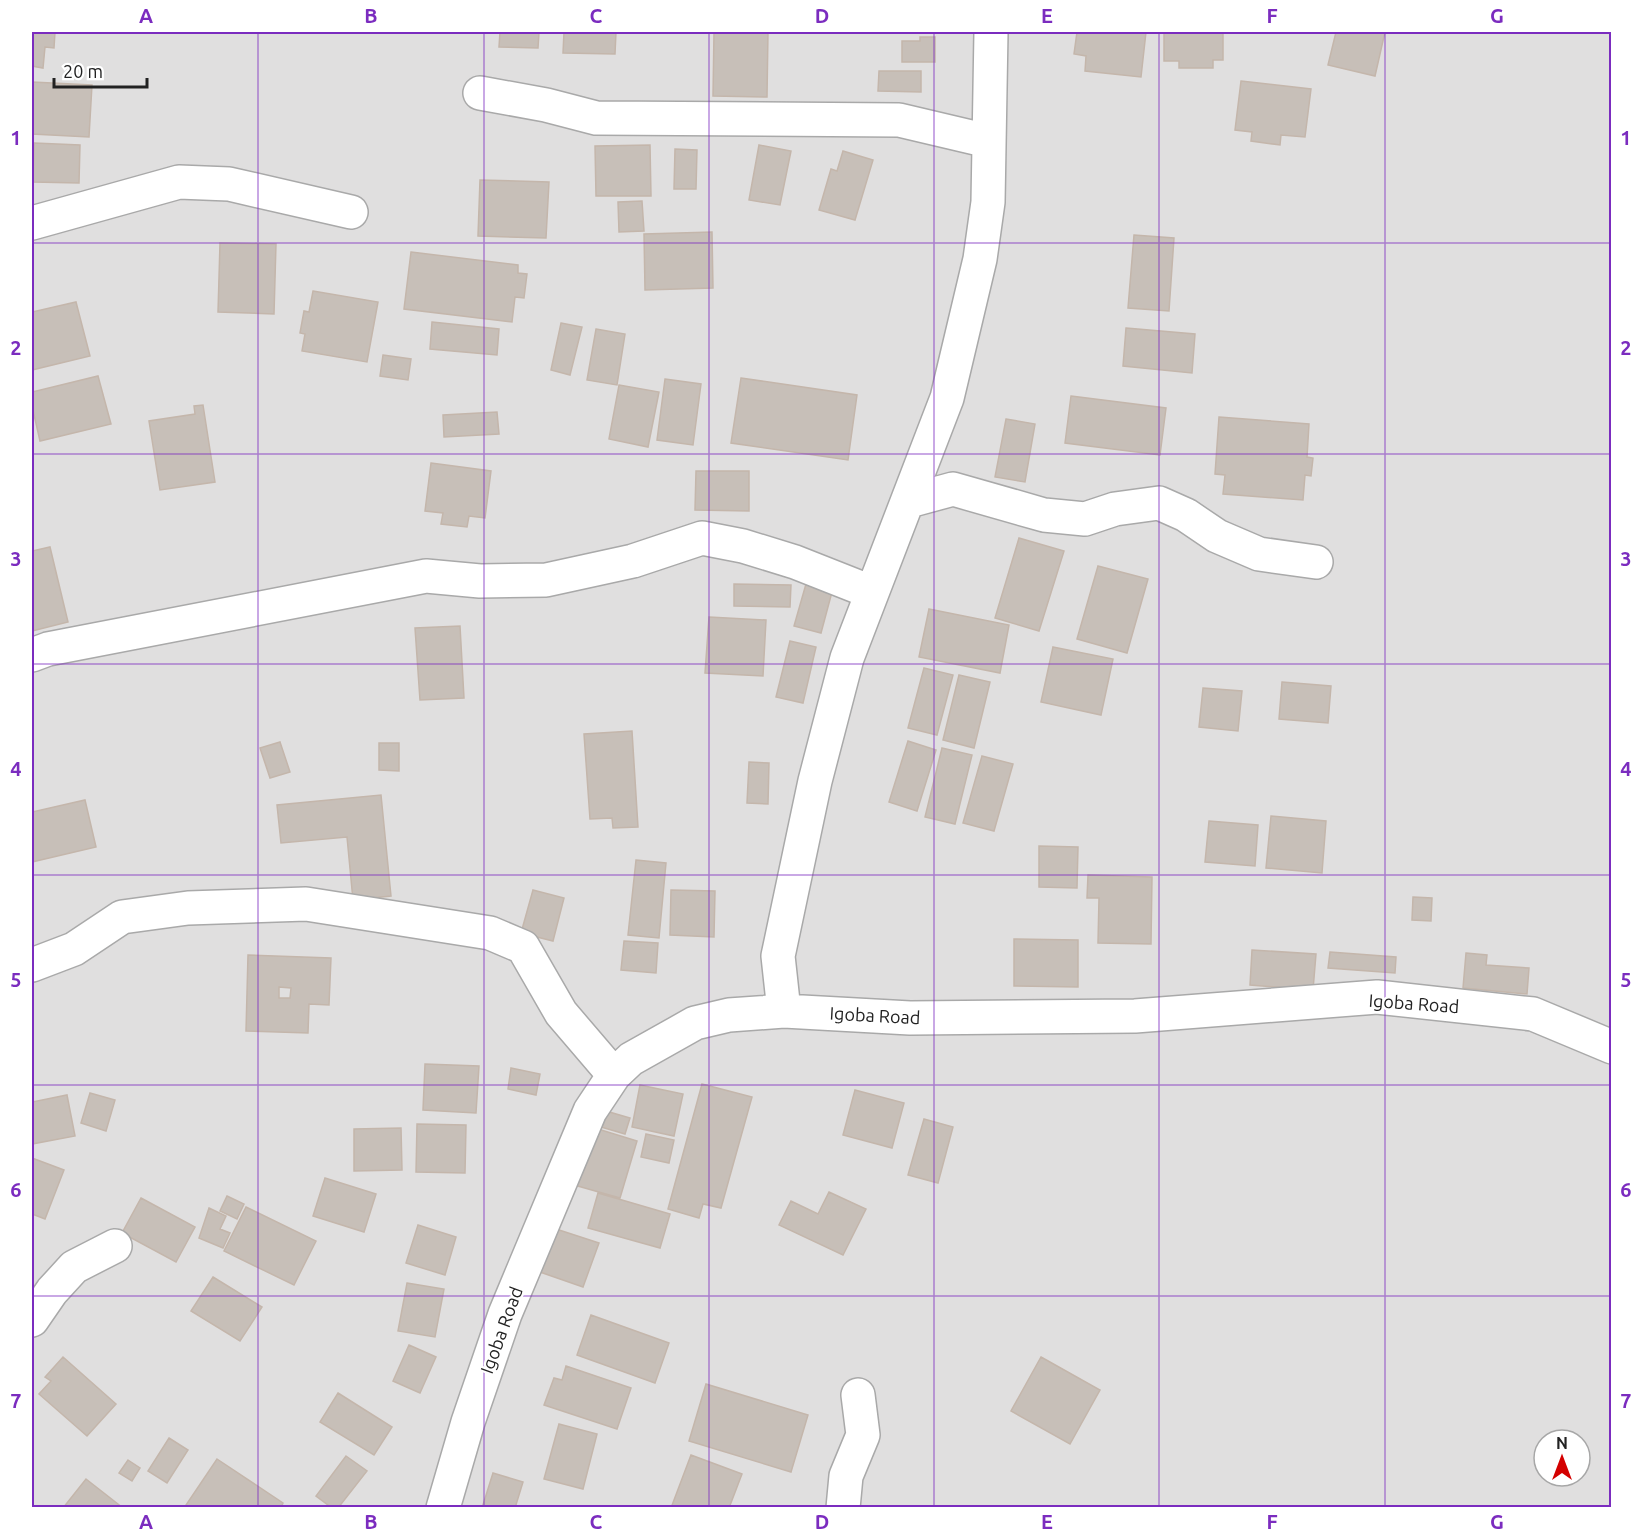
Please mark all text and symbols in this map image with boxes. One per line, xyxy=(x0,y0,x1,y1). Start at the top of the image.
text: A xyxy=(139,4,153,27)
text: B xyxy=(364,4,378,27)
text: C xyxy=(590,4,603,27)
text: D xyxy=(815,4,829,27)
text: E xyxy=(1041,4,1053,27)
text: F xyxy=(1266,4,1278,27)
text: G xyxy=(1490,4,1504,27)
scale bar xyxy=(54,51,147,89)
text: 20 m xyxy=(63,61,103,81)
text: 1 xyxy=(10,126,22,149)
text: 1 xyxy=(1620,126,1632,149)
text: 2 xyxy=(10,336,22,359)
text: 2 xyxy=(1620,336,1632,359)
text: 3 xyxy=(10,547,22,570)
text: 3 xyxy=(1620,547,1632,570)
text: 4 xyxy=(10,757,22,780)
text: 4 xyxy=(1620,757,1632,780)
text: 5 xyxy=(10,968,22,991)
text: 5 xyxy=(1620,968,1632,991)
street label: Igoba Road xyxy=(1368,990,1460,1016)
street label: Igoba Road xyxy=(829,1003,921,1027)
text: 6 xyxy=(10,1178,22,1201)
text: 6 xyxy=(1620,1178,1632,1201)
street label: Igoba Road xyxy=(476,1284,526,1376)
text: 7 xyxy=(10,1389,22,1412)
text: 7 xyxy=(1620,1389,1632,1412)
north arrow xyxy=(1532,1428,1592,1488)
text: N xyxy=(1556,1434,1568,1452)
text: A xyxy=(139,1510,153,1533)
text: B xyxy=(364,1510,378,1533)
text: C xyxy=(590,1510,603,1533)
text: D xyxy=(815,1510,829,1533)
text: E xyxy=(1041,1510,1053,1533)
text: F xyxy=(1266,1510,1278,1533)
text: G xyxy=(1490,1510,1504,1533)

